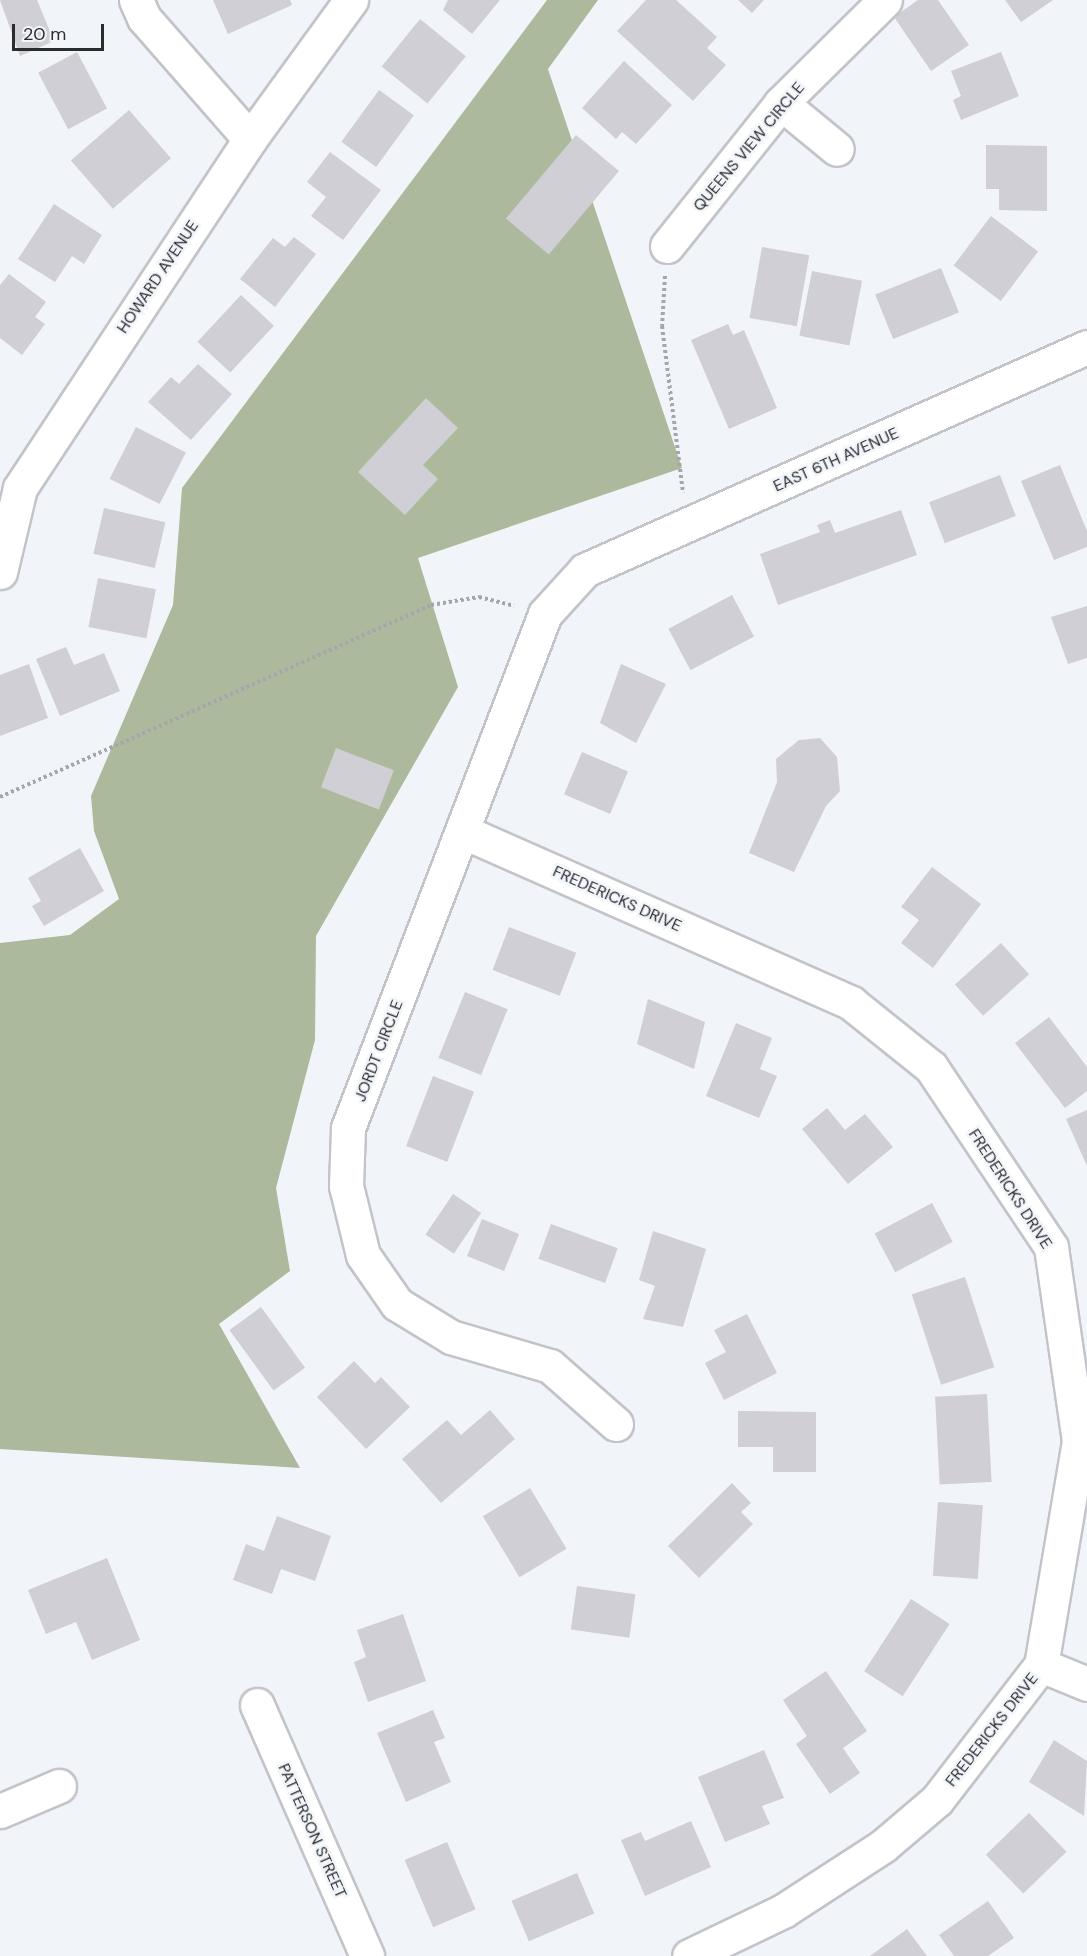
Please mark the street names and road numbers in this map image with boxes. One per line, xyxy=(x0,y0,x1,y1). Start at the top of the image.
street label: QUEENS VIEW CIRCLE xyxy=(689,79,809,215)
street label: HOWARD AVENUE xyxy=(113,217,203,337)
street label: EAST 6TH AVENUE xyxy=(770,424,902,496)
street label: FREDERICKS DRIVE xyxy=(550,862,684,936)
street label: JORDT CIRCLE xyxy=(351,998,407,1104)
street label: FREDERICKS DRIVE xyxy=(964,1126,1056,1252)
street label: FREDERICKS DRIVE xyxy=(942,1669,1042,1791)
street label: PATTERSON STREET xyxy=(274,1761,350,1901)

